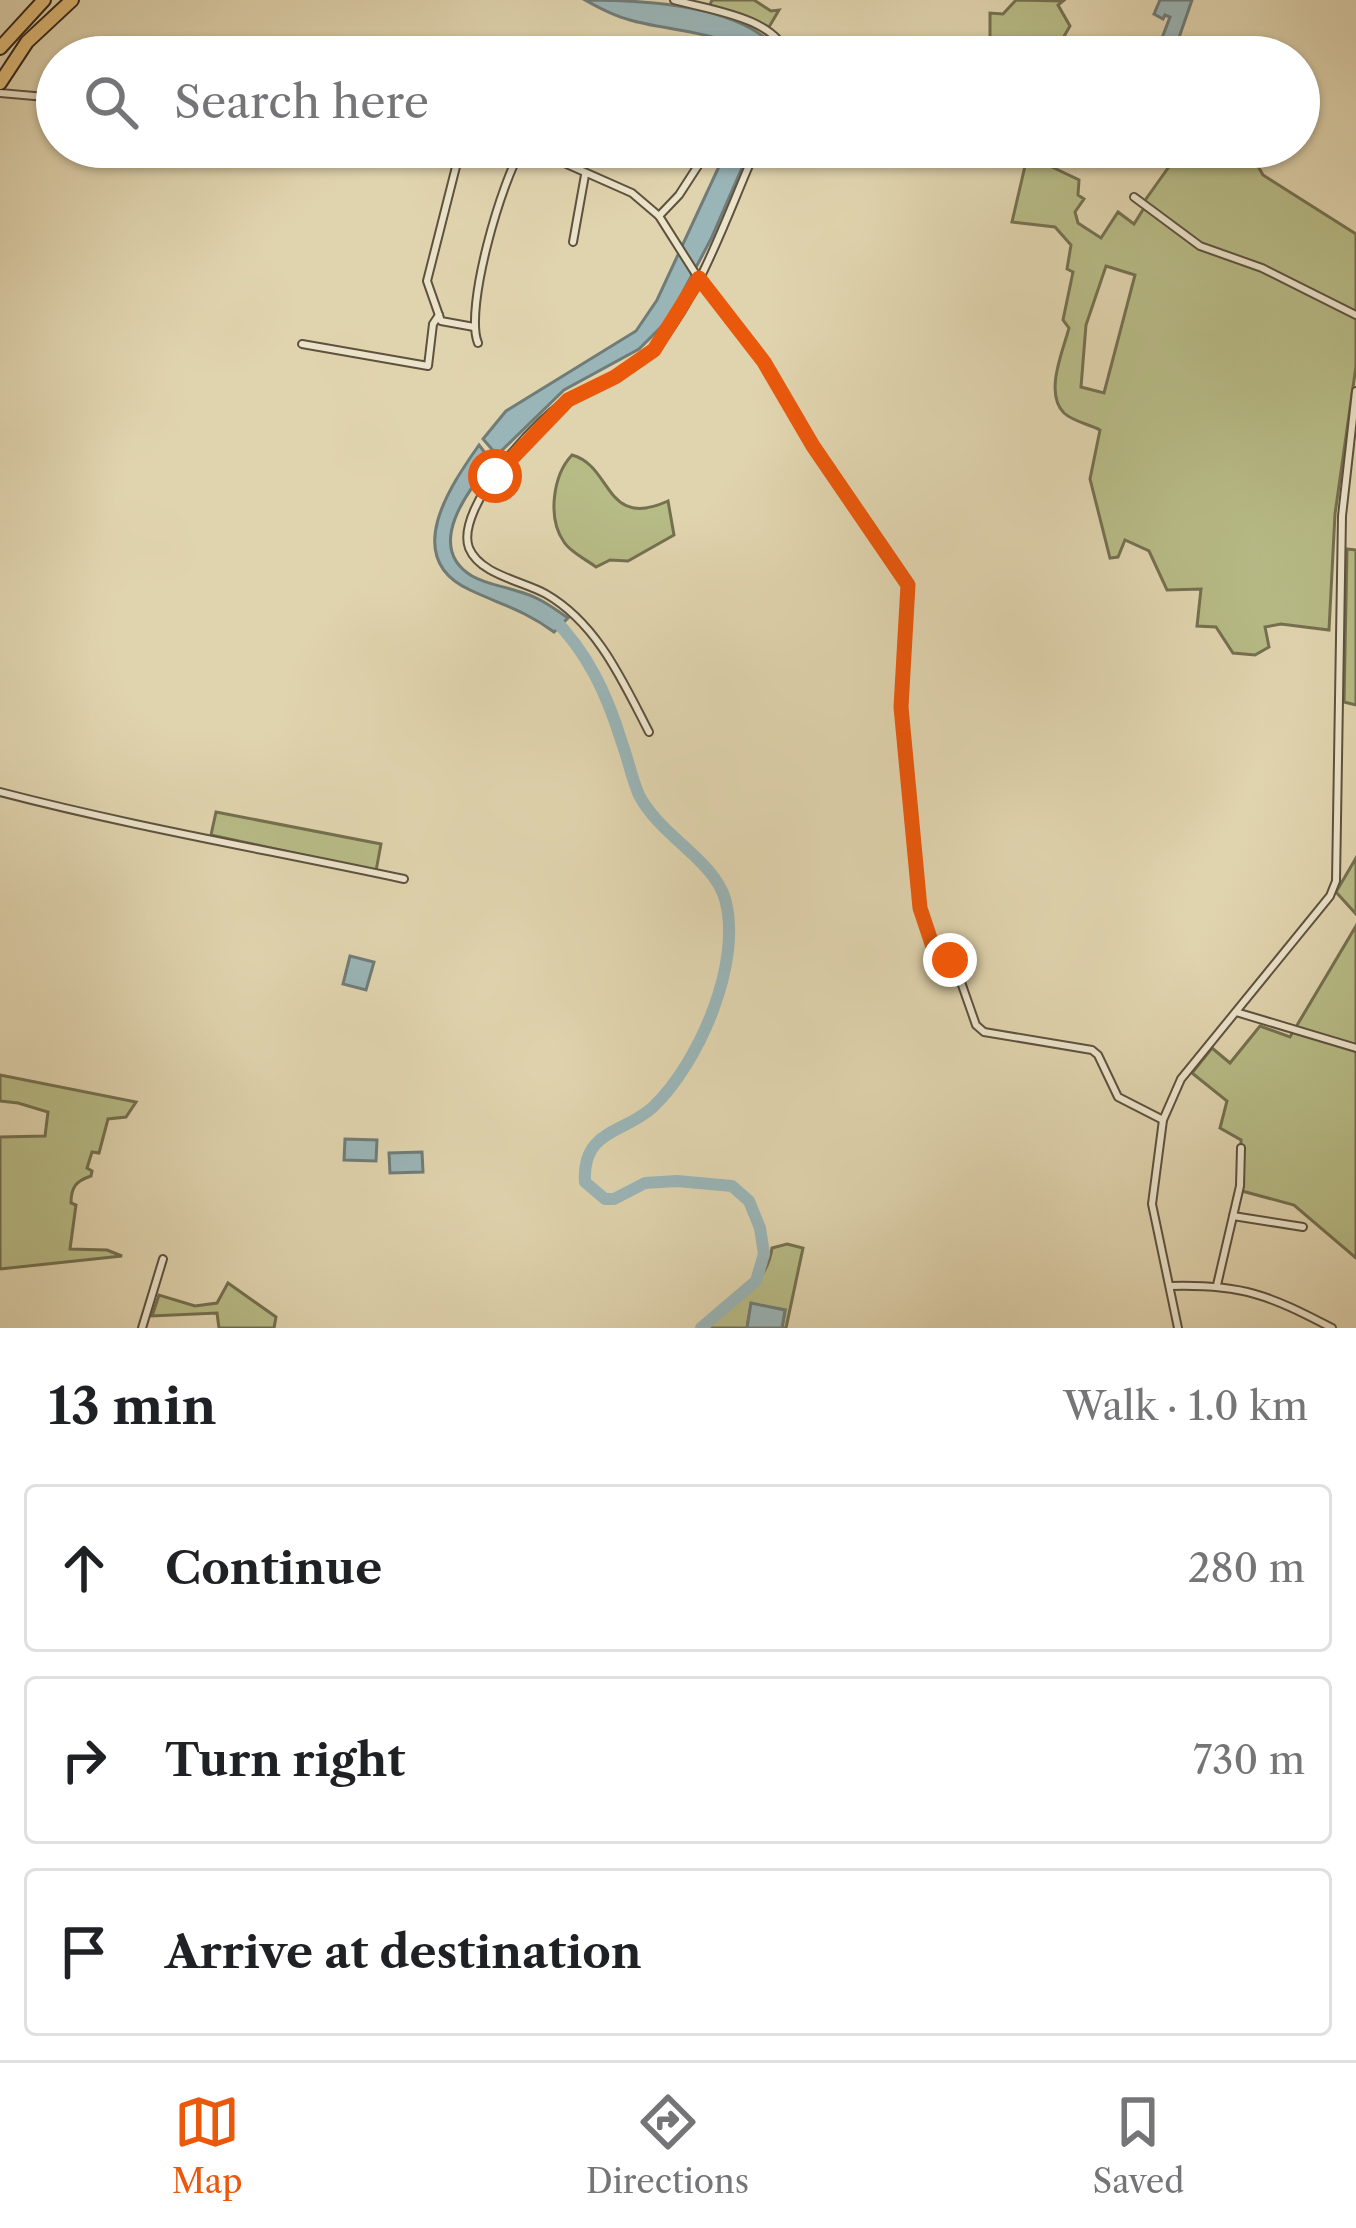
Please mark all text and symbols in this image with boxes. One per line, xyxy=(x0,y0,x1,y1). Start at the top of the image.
search box xyxy=(36,36,1320,168)
icon: search xyxy=(78,69,144,135)
text: Search here xyxy=(174,74,429,130)
route start xyxy=(468,449,522,503)
route end xyxy=(923,933,977,987)
text: 13 min xyxy=(48,1375,217,1437)
text: Walk · 1.0 km xyxy=(1063,1382,1308,1430)
icon: ahead xyxy=(51,1535,117,1601)
text: Continue xyxy=(165,1540,382,1596)
text: 280 m xyxy=(1188,1544,1305,1592)
icon: right xyxy=(51,1727,117,1793)
text: Turn right xyxy=(165,1732,405,1788)
text: 730 m xyxy=(1193,1736,1305,1784)
icon: arrive xyxy=(51,1919,117,1985)
text: Arrive at destination xyxy=(165,1924,642,1980)
tab: Map xyxy=(172,2089,243,2202)
tab: Directions xyxy=(586,2089,749,2202)
tab: Saved xyxy=(1093,2089,1184,2202)

